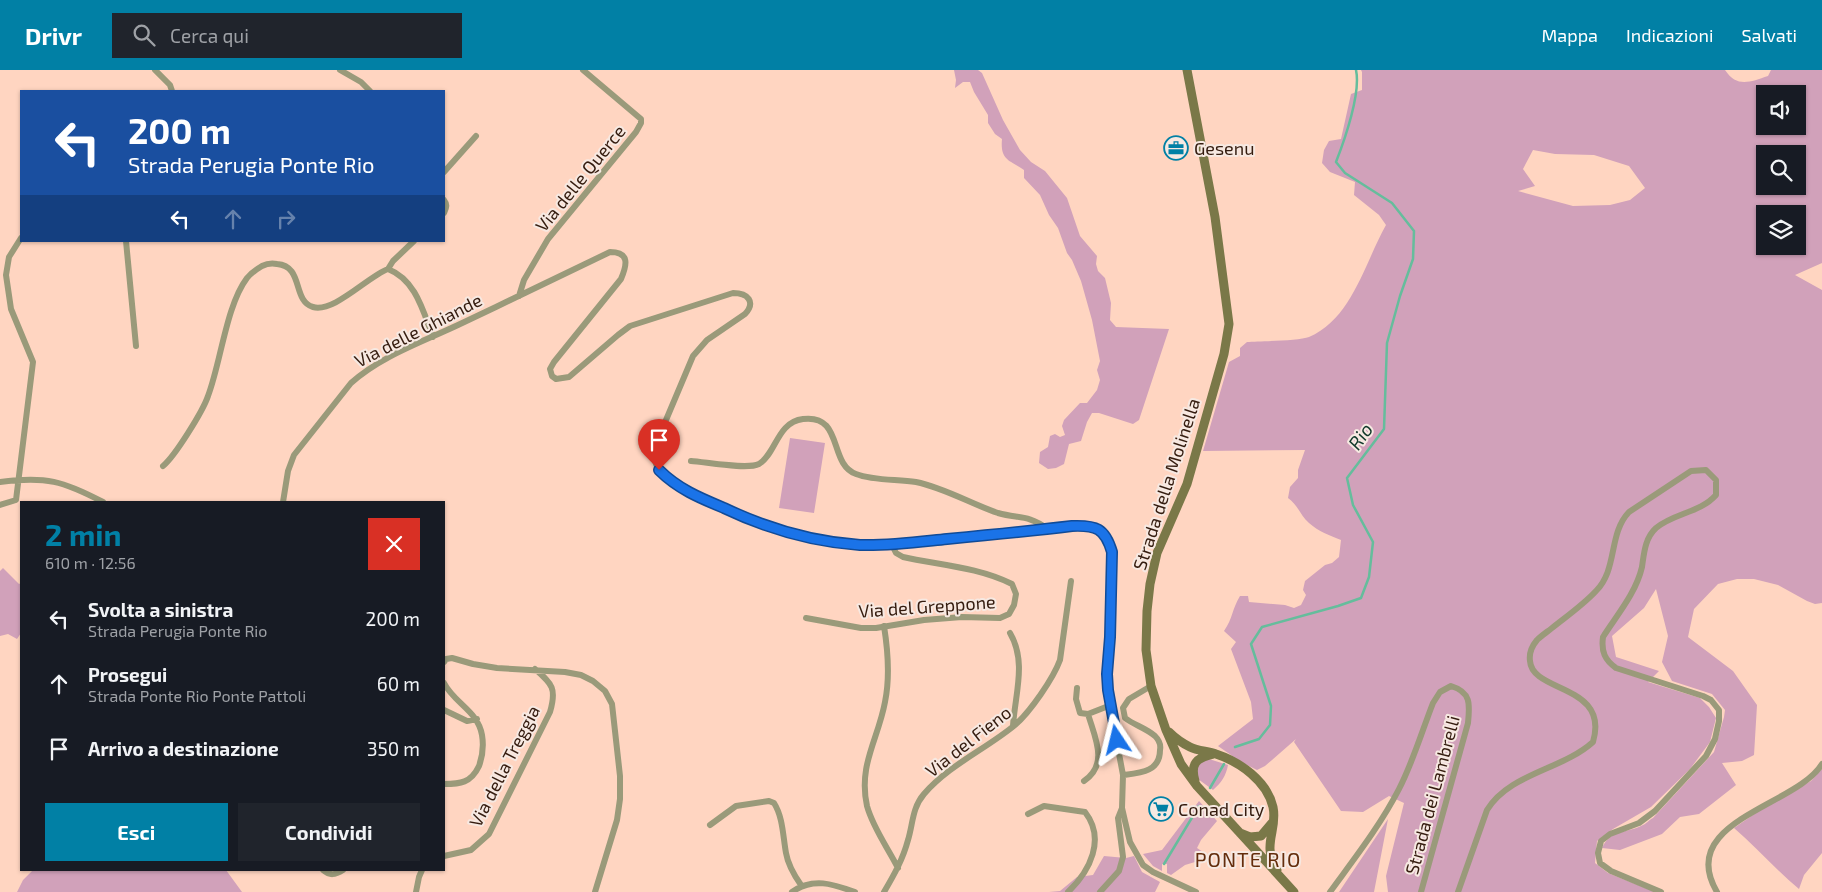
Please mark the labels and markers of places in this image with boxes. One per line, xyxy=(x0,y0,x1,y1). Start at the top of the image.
office icon: Gesenu xyxy=(1163,135,1189,161)
place label: Gesenu xyxy=(1194,137,1255,159)
pin xyxy=(638,419,680,470)
supermarket icon: Conad City xyxy=(1148,796,1174,822)
place label: Conad City xyxy=(1178,798,1265,820)

